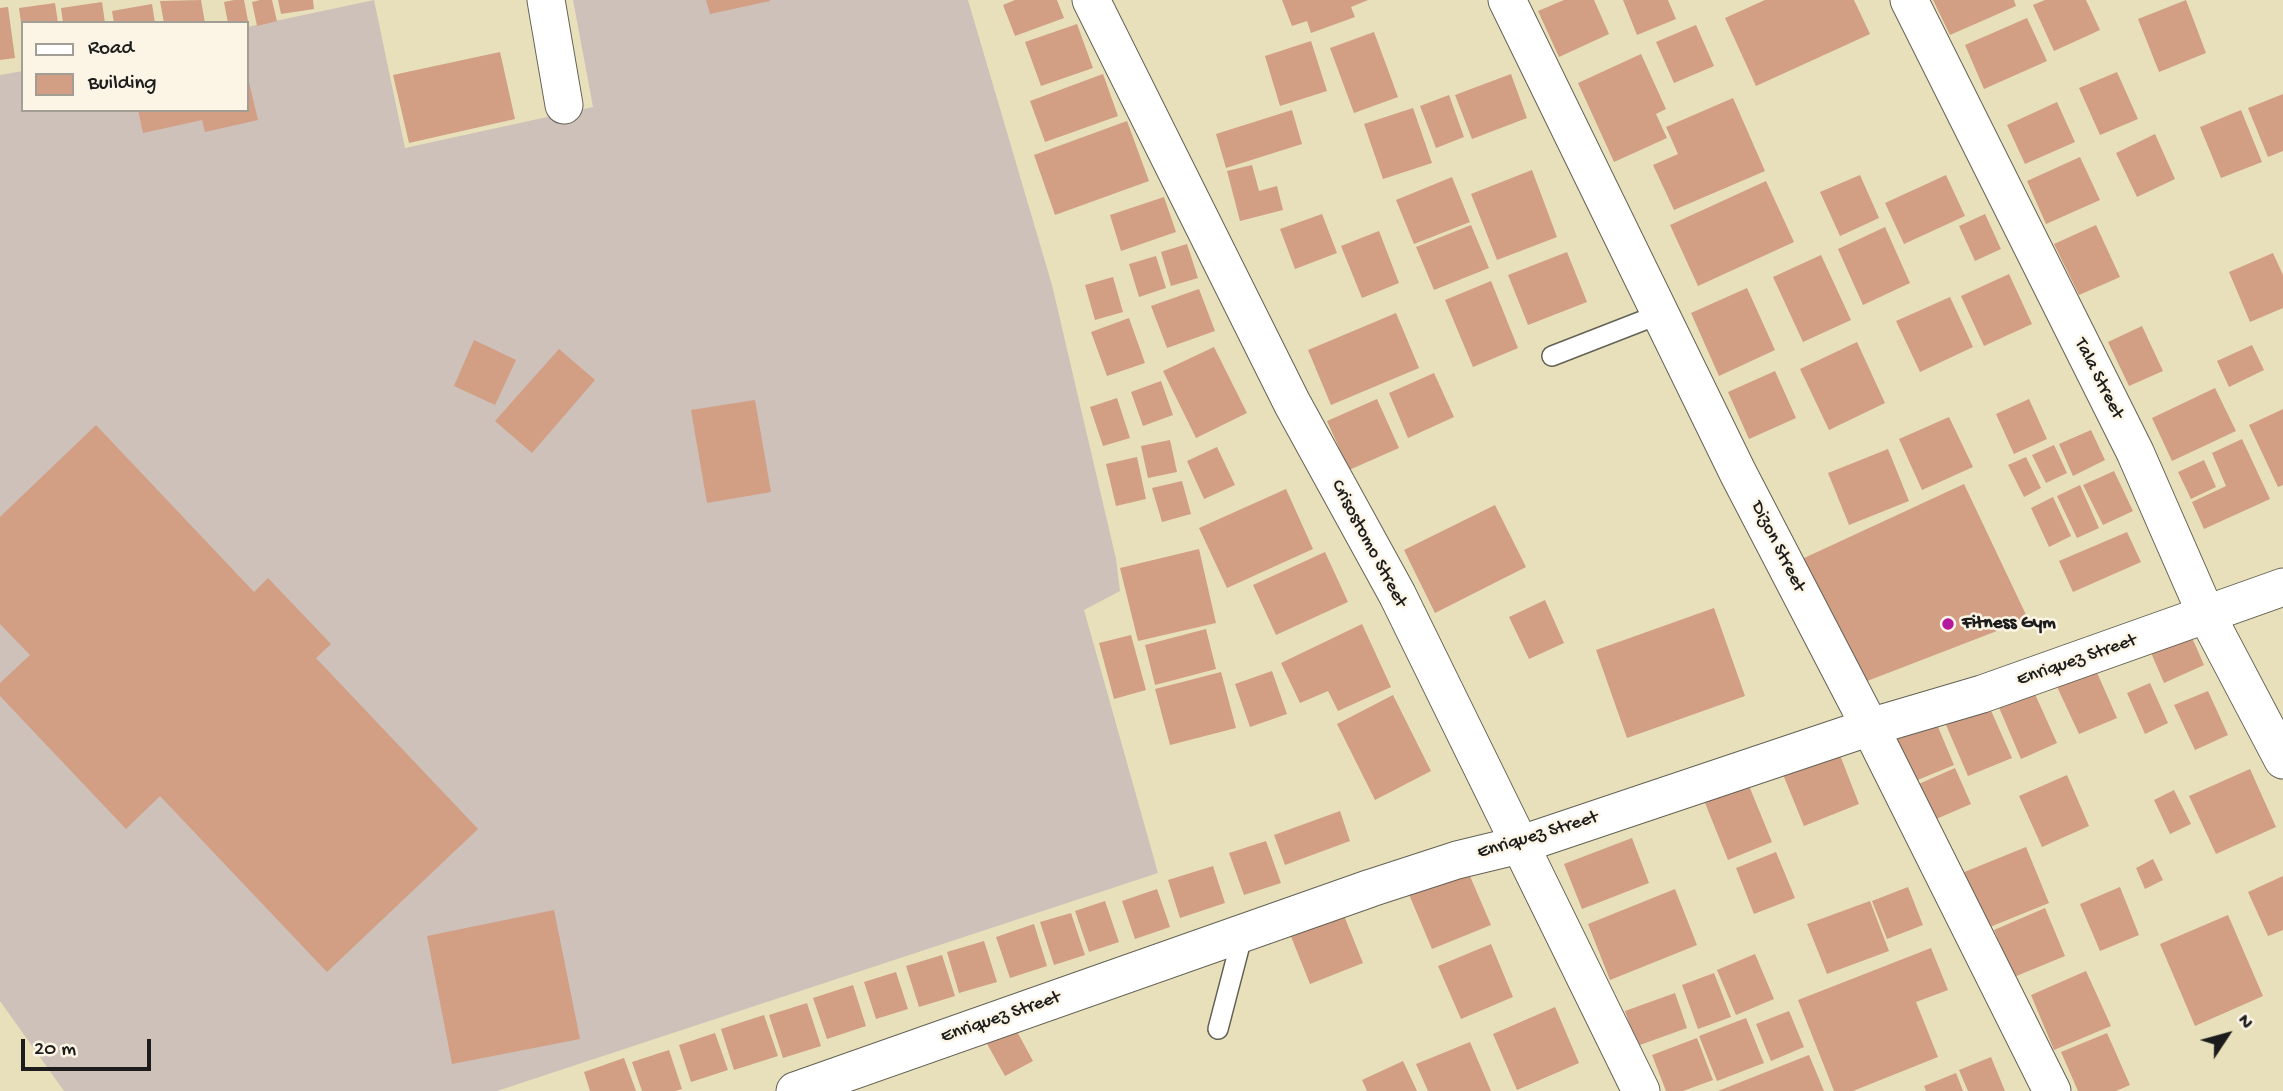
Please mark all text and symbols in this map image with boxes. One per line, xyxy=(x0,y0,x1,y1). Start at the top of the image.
legend xyxy=(21,21,248,112)
text: Road xyxy=(88,37,134,62)
text: Building xyxy=(88,72,157,97)
street label: Tala Street xyxy=(2068,335,2128,423)
street label: Crisostomo Street xyxy=(1325,476,1411,612)
street label: Dizon Street xyxy=(1744,498,1810,596)
place label: Fitness Gym xyxy=(1962,613,2056,635)
marker: Fitness Gym xyxy=(1940,616,1956,632)
street label: Enriquez Street xyxy=(2014,630,2140,692)
street label: Enriquez Street xyxy=(1475,807,1601,865)
street label: Enriquez Street xyxy=(938,987,1064,1049)
north arrow xyxy=(2192,1000,2262,1070)
text: N xyxy=(2231,1011,2257,1034)
scale bar xyxy=(24,1024,154,1068)
text: 20 m xyxy=(34,1038,76,1063)

